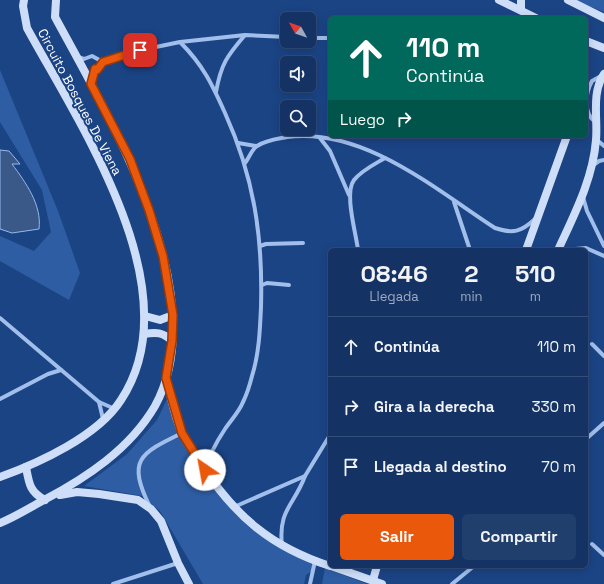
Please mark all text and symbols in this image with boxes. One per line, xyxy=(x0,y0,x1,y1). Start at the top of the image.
north arrow xyxy=(280,12,316,48)
map controls xyxy=(280,12,316,136)
street label: Circuito Bosques De Viena xyxy=(34,26,126,179)
text: 110 m xyxy=(406,29,480,65)
icon: ahead xyxy=(340,32,392,84)
pin xyxy=(123,33,157,67)
icon: arrive xyxy=(129,39,151,61)
button: sound xyxy=(280,56,316,92)
text: Continúa xyxy=(406,64,484,87)
button: search xyxy=(280,100,316,136)
icon: right xyxy=(393,108,415,130)
text: Luego xyxy=(340,110,385,129)
text: 08:46 xyxy=(361,258,428,289)
text: 2 xyxy=(464,258,479,289)
text: 510 xyxy=(515,258,555,289)
text: Llegada xyxy=(369,288,419,305)
text: min xyxy=(460,288,483,305)
text: m xyxy=(530,288,541,305)
icon: ahead xyxy=(340,336,362,358)
text: Continúa xyxy=(374,337,440,356)
text: 110 m xyxy=(537,337,576,356)
icon: right xyxy=(340,396,362,418)
text: Gira a la derecha xyxy=(374,397,494,416)
text: 330 m xyxy=(532,397,576,416)
position arrow xyxy=(184,449,226,491)
icon: arrive xyxy=(340,456,362,478)
text: Llegada al destino xyxy=(374,457,507,476)
text: 70 m xyxy=(541,457,576,476)
button: Salir xyxy=(340,514,454,560)
button: Compartir xyxy=(462,514,576,560)

